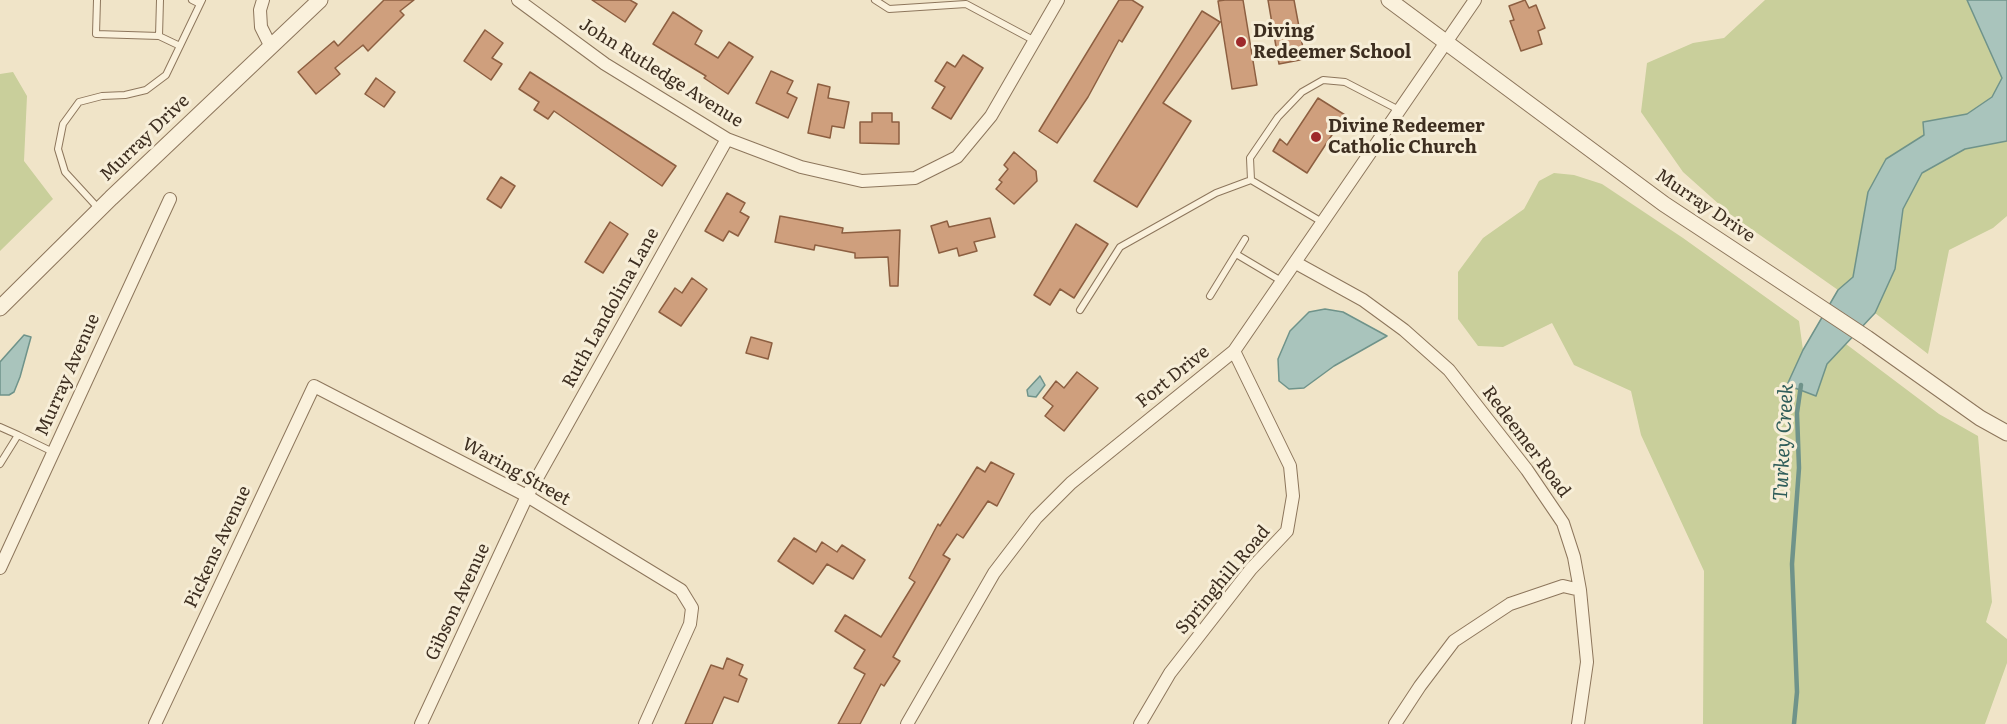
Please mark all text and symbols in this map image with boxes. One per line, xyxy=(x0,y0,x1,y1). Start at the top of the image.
street label: John Rutledge Avenue xyxy=(575,14,747,132)
place label: Diving Redeemer School xyxy=(1253,21,1411,63)
marker: Diving Redeemer School xyxy=(1234,35,1248,49)
street label: Murray Drive xyxy=(96,90,194,186)
place label: Divine Redeemer Catholic Church xyxy=(1328,116,1485,158)
marker: Divine Redeemer Catholic Church xyxy=(1309,130,1323,144)
street label: Murray Drive xyxy=(1651,165,1759,247)
street label: Ruth Landolina Lane xyxy=(558,224,664,392)
street label: Murray Avenue xyxy=(31,311,105,439)
street label: Fort Drive xyxy=(1132,341,1214,413)
street label: Redeemer Road xyxy=(1477,382,1575,502)
water label: Turkey Creek xyxy=(1769,383,1799,501)
street label: Waring Street xyxy=(458,433,574,511)
street label: Pickens Avenue xyxy=(180,482,256,612)
street label: Springhill Road xyxy=(1171,521,1275,639)
street label: Gibson Avenue xyxy=(421,540,495,664)

